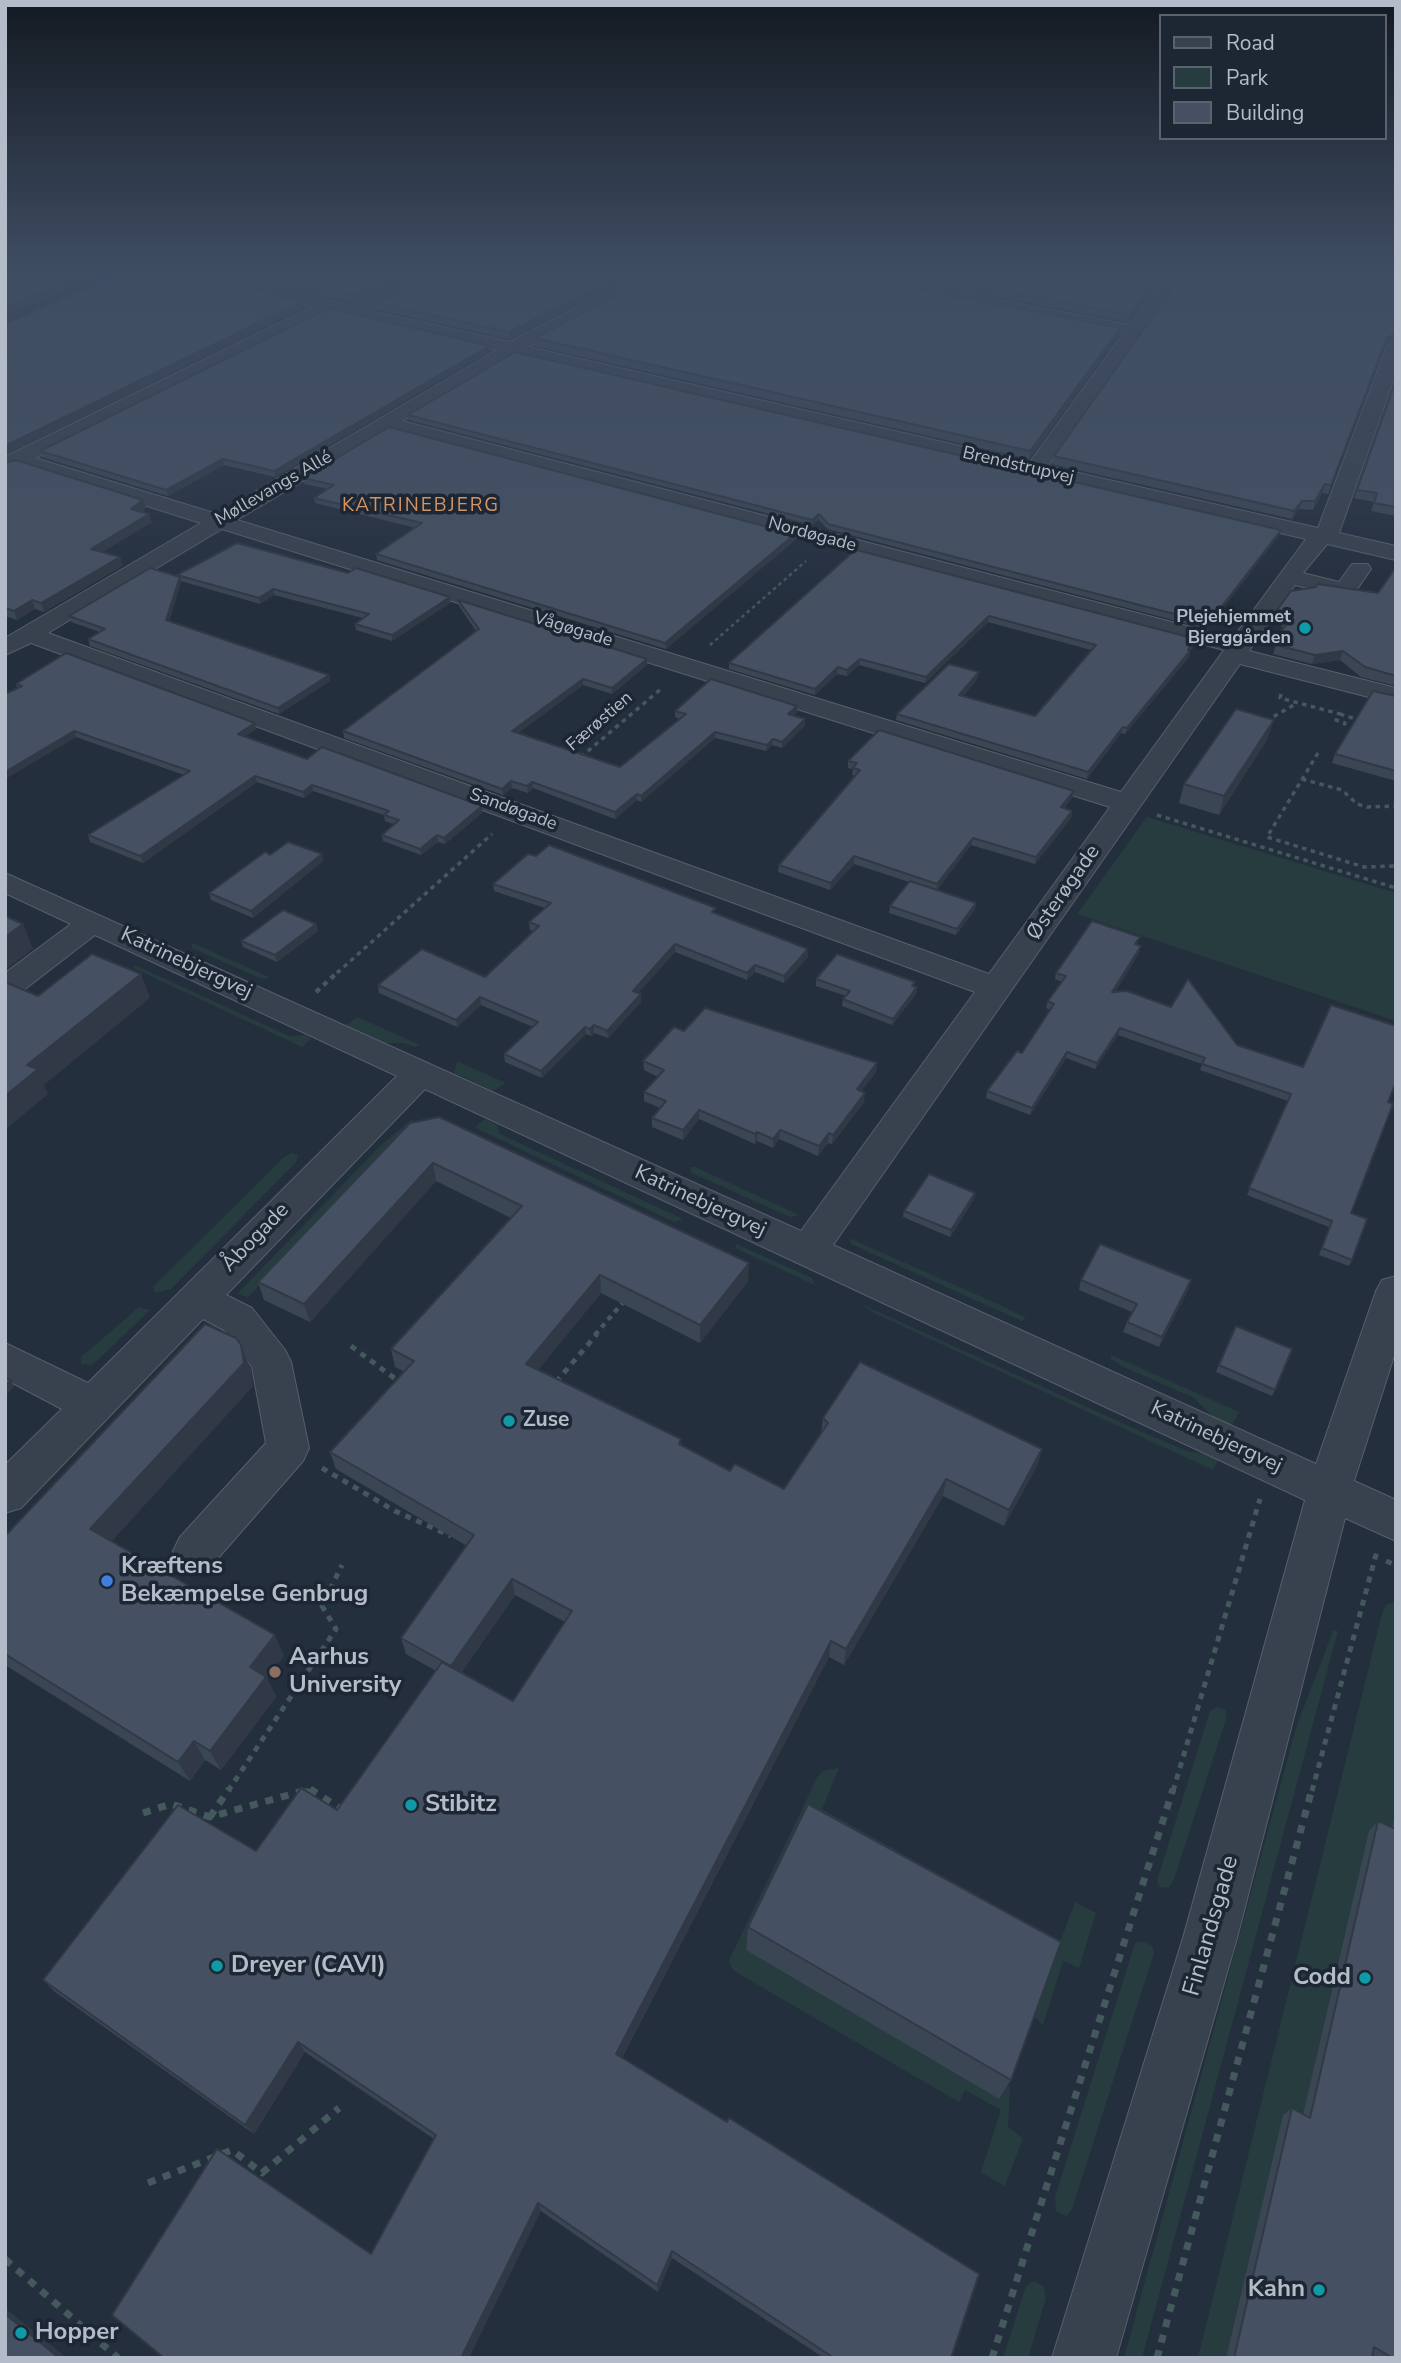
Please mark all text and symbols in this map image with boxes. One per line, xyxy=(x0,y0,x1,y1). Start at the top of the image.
legend xyxy=(1160,14,1387,140)
text: Road xyxy=(1226,29,1275,57)
text: Park xyxy=(1226,64,1268,92)
text: Building xyxy=(1226,99,1304,127)
street label: Brendstrupvej xyxy=(960,443,1076,489)
street label: Møllevangs Allé xyxy=(212,447,336,531)
district label: KATRINEBJERG xyxy=(343,495,499,517)
street label: Nordøgade xyxy=(766,513,858,557)
place label: Plejehjemmet Bjerggården xyxy=(1176,607,1291,650)
street label: Vågøgade xyxy=(531,608,615,652)
marker: Plejehjemmet Bjerggården xyxy=(1297,620,1313,636)
street label: Færøstien xyxy=(563,688,637,756)
street label: Sandøgade xyxy=(466,784,560,836)
street label: Østerøgade xyxy=(1022,841,1106,945)
street label: Katrinebjergvej xyxy=(116,923,256,1005)
street label: Katrinebjergvej xyxy=(630,1161,770,1243)
street label: Åbogade xyxy=(217,1198,295,1278)
street label: Katrinebjergvej xyxy=(1146,1397,1286,1479)
place label: Zuse xyxy=(523,1408,569,1434)
marker: Zuse xyxy=(501,1413,517,1429)
place label: Kræftens Bekæmpelse Genbrug xyxy=(121,1553,368,1609)
marker: Kræftens Bekæmpelse Genbrug xyxy=(99,1573,115,1589)
place label: Aarhus University xyxy=(289,1644,401,1700)
marker: Aarhus University xyxy=(267,1664,283,1680)
place label: Stibitz xyxy=(425,1791,497,1819)
marker: Stibitz xyxy=(403,1797,419,1813)
street label: Finlandsgade xyxy=(1178,1852,1246,2000)
place label: Dreyer (CAVI) xyxy=(231,1952,386,1980)
marker: Dreyer (CAVI) xyxy=(209,1958,225,1974)
place label: Codd xyxy=(1293,1964,1351,1992)
marker: Codd xyxy=(1357,1970,1373,1986)
place label: Kahn xyxy=(1248,2276,1305,2304)
marker: Kahn xyxy=(1311,2282,1327,2298)
place label: Hopper xyxy=(35,2319,119,2347)
marker: Hopper xyxy=(13,2325,29,2341)

